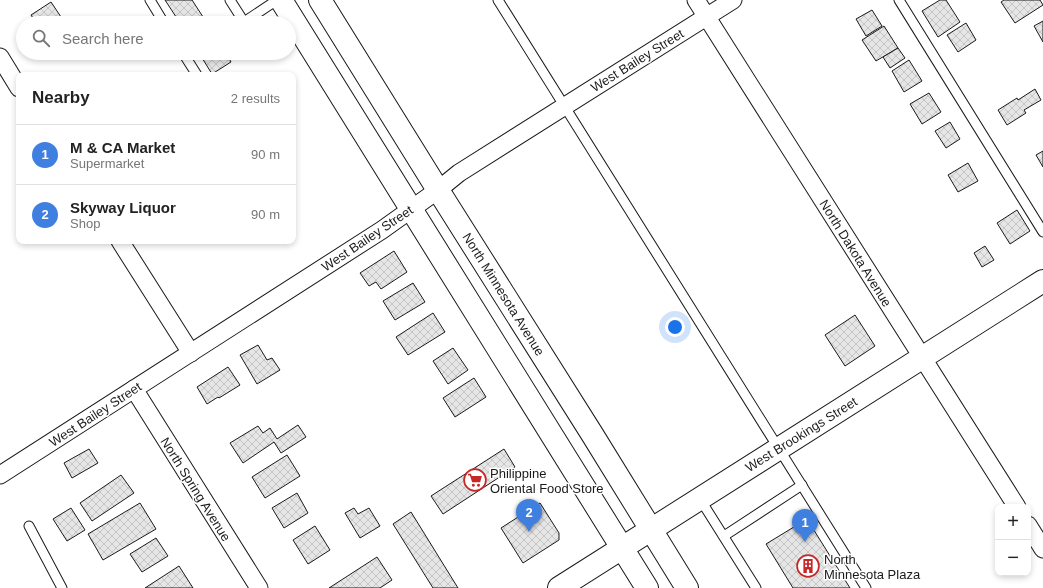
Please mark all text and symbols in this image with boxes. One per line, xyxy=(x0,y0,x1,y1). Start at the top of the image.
search box xyxy=(16,16,296,60)
street label: West Bailey Street xyxy=(588,26,687,95)
icon: search xyxy=(30,27,52,49)
text: Search here xyxy=(62,30,144,47)
text: Nearby xyxy=(32,88,90,107)
text: 2 results xyxy=(231,91,280,106)
text: M & CA Market xyxy=(70,139,175,156)
text: 1 xyxy=(41,147,49,162)
text: 90 m xyxy=(251,147,280,162)
text: Supermarket xyxy=(70,156,144,171)
street label: North Dakota Avenue xyxy=(817,197,895,310)
text: Skyway Liquor xyxy=(70,199,176,216)
street label: West Bailey Street xyxy=(319,202,416,274)
text: 2 xyxy=(41,207,49,222)
text: 90 m xyxy=(251,207,280,222)
text: Shop xyxy=(70,216,100,231)
street label: North Minnesota Avenue xyxy=(460,230,548,359)
your location xyxy=(665,317,685,337)
street label: West Bailey Street xyxy=(46,379,144,450)
street label: West Brookings Street xyxy=(743,394,860,475)
street label: North Spring Avenue xyxy=(157,435,234,544)
place label: Philippine Oriental Food Store xyxy=(490,466,603,496)
supermarket icon: Philippine Oriental Food Store xyxy=(462,467,488,493)
pin: 2 xyxy=(516,499,542,532)
map controls xyxy=(995,504,1031,576)
button: + xyxy=(995,504,1031,540)
pin: 1 xyxy=(792,509,818,542)
button: − xyxy=(995,540,1031,576)
place label: North Minnesota Plaza xyxy=(824,552,921,582)
building icon: North Minnesota Plaza xyxy=(795,553,821,579)

